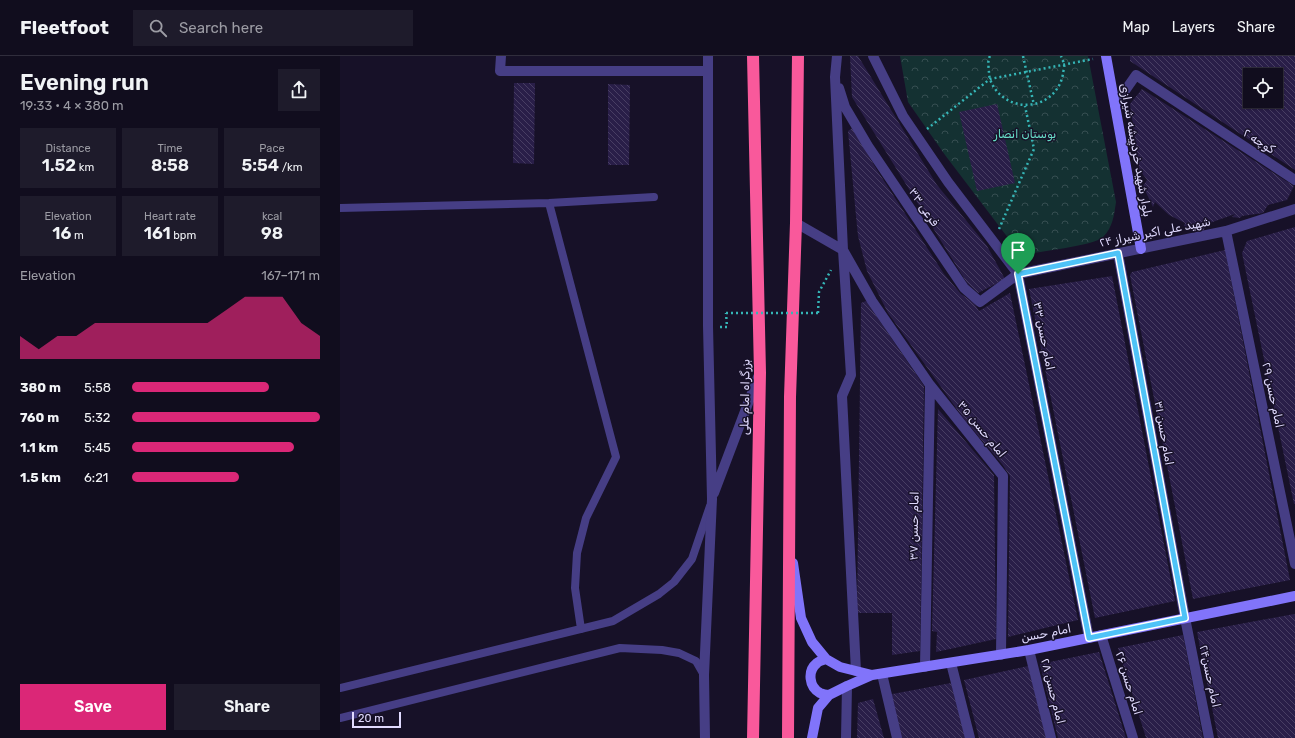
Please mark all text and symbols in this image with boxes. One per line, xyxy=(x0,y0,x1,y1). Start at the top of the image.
search box xyxy=(133,10,413,46)
text: Fleetfoot xyxy=(20,16,109,39)
icon: search xyxy=(147,17,169,39)
text: Search here xyxy=(179,19,263,37)
text: Map xyxy=(1123,19,1150,36)
text: Layers xyxy=(1172,19,1215,36)
text: Share xyxy=(1237,19,1275,36)
map controls xyxy=(1243,68,1283,108)
button: locate xyxy=(1243,68,1283,108)
text: Evening run xyxy=(20,69,149,96)
button: share xyxy=(278,69,320,111)
street label: بلوار شهید خردپیشه شیرازی xyxy=(1116,82,1155,218)
text: 19:33 · 4 × 380 m xyxy=(20,98,124,113)
street label: کوچه ۲ xyxy=(1240,126,1278,158)
park label: بوستان انصار xyxy=(993,127,1056,142)
text: Distance xyxy=(45,142,91,155)
text: Time xyxy=(158,142,182,155)
text: Pace xyxy=(259,142,285,155)
text: 1.52 xyxy=(42,155,76,175)
text: 8:58 xyxy=(151,155,189,175)
text: 5:54 xyxy=(241,155,279,175)
text: km xyxy=(76,161,94,174)
text: /km xyxy=(279,161,303,174)
street label: فرعی ۳۳ xyxy=(905,185,942,230)
text: Elevation xyxy=(44,210,92,223)
text: Heart rate xyxy=(144,210,196,223)
text: kcal xyxy=(262,210,282,223)
street label: شهید علی اکبر شیراز ۲۴ xyxy=(1098,214,1212,251)
text: 16 xyxy=(52,223,71,243)
text: 161 xyxy=(144,223,171,243)
text: 98 xyxy=(261,223,283,243)
text: m xyxy=(71,229,84,242)
text: bpm xyxy=(171,229,196,242)
pin xyxy=(1001,233,1035,274)
icon: arrive xyxy=(1007,239,1029,261)
text: Elevation xyxy=(20,268,76,283)
text: 167–171 m xyxy=(261,268,320,283)
street label: امام حسن ۳۳ xyxy=(1029,301,1057,372)
street label: بزرگراه امام علی xyxy=(737,359,755,435)
street label: امام حسن ۲۹ xyxy=(1257,361,1287,429)
text: 380 m xyxy=(20,380,61,395)
text: 5:58 xyxy=(84,380,111,395)
street label: امام حسن ۳۵ xyxy=(953,398,1009,461)
street label: امام حسن ۳۱ xyxy=(1149,400,1177,467)
text: 760 m xyxy=(20,410,59,425)
text: 5:32 xyxy=(84,410,111,425)
text: 1.1 km xyxy=(20,440,58,455)
text: 5:45 xyxy=(84,440,111,455)
text: 1.5 km xyxy=(20,470,61,485)
text: 6:21 xyxy=(84,470,108,485)
street label: امام حسن ۳۷ xyxy=(906,491,924,561)
street label: امام حسن xyxy=(1020,621,1073,647)
street label: امام حسن۲۴ xyxy=(1195,644,1223,709)
street label: امام حسن ۲۶ xyxy=(1111,649,1145,717)
street label: امام حسن ۲۸ xyxy=(1036,657,1068,726)
button: Save xyxy=(20,684,166,730)
button: Share xyxy=(174,684,320,730)
scale bar xyxy=(352,710,401,729)
text: 20 m xyxy=(358,712,384,725)

